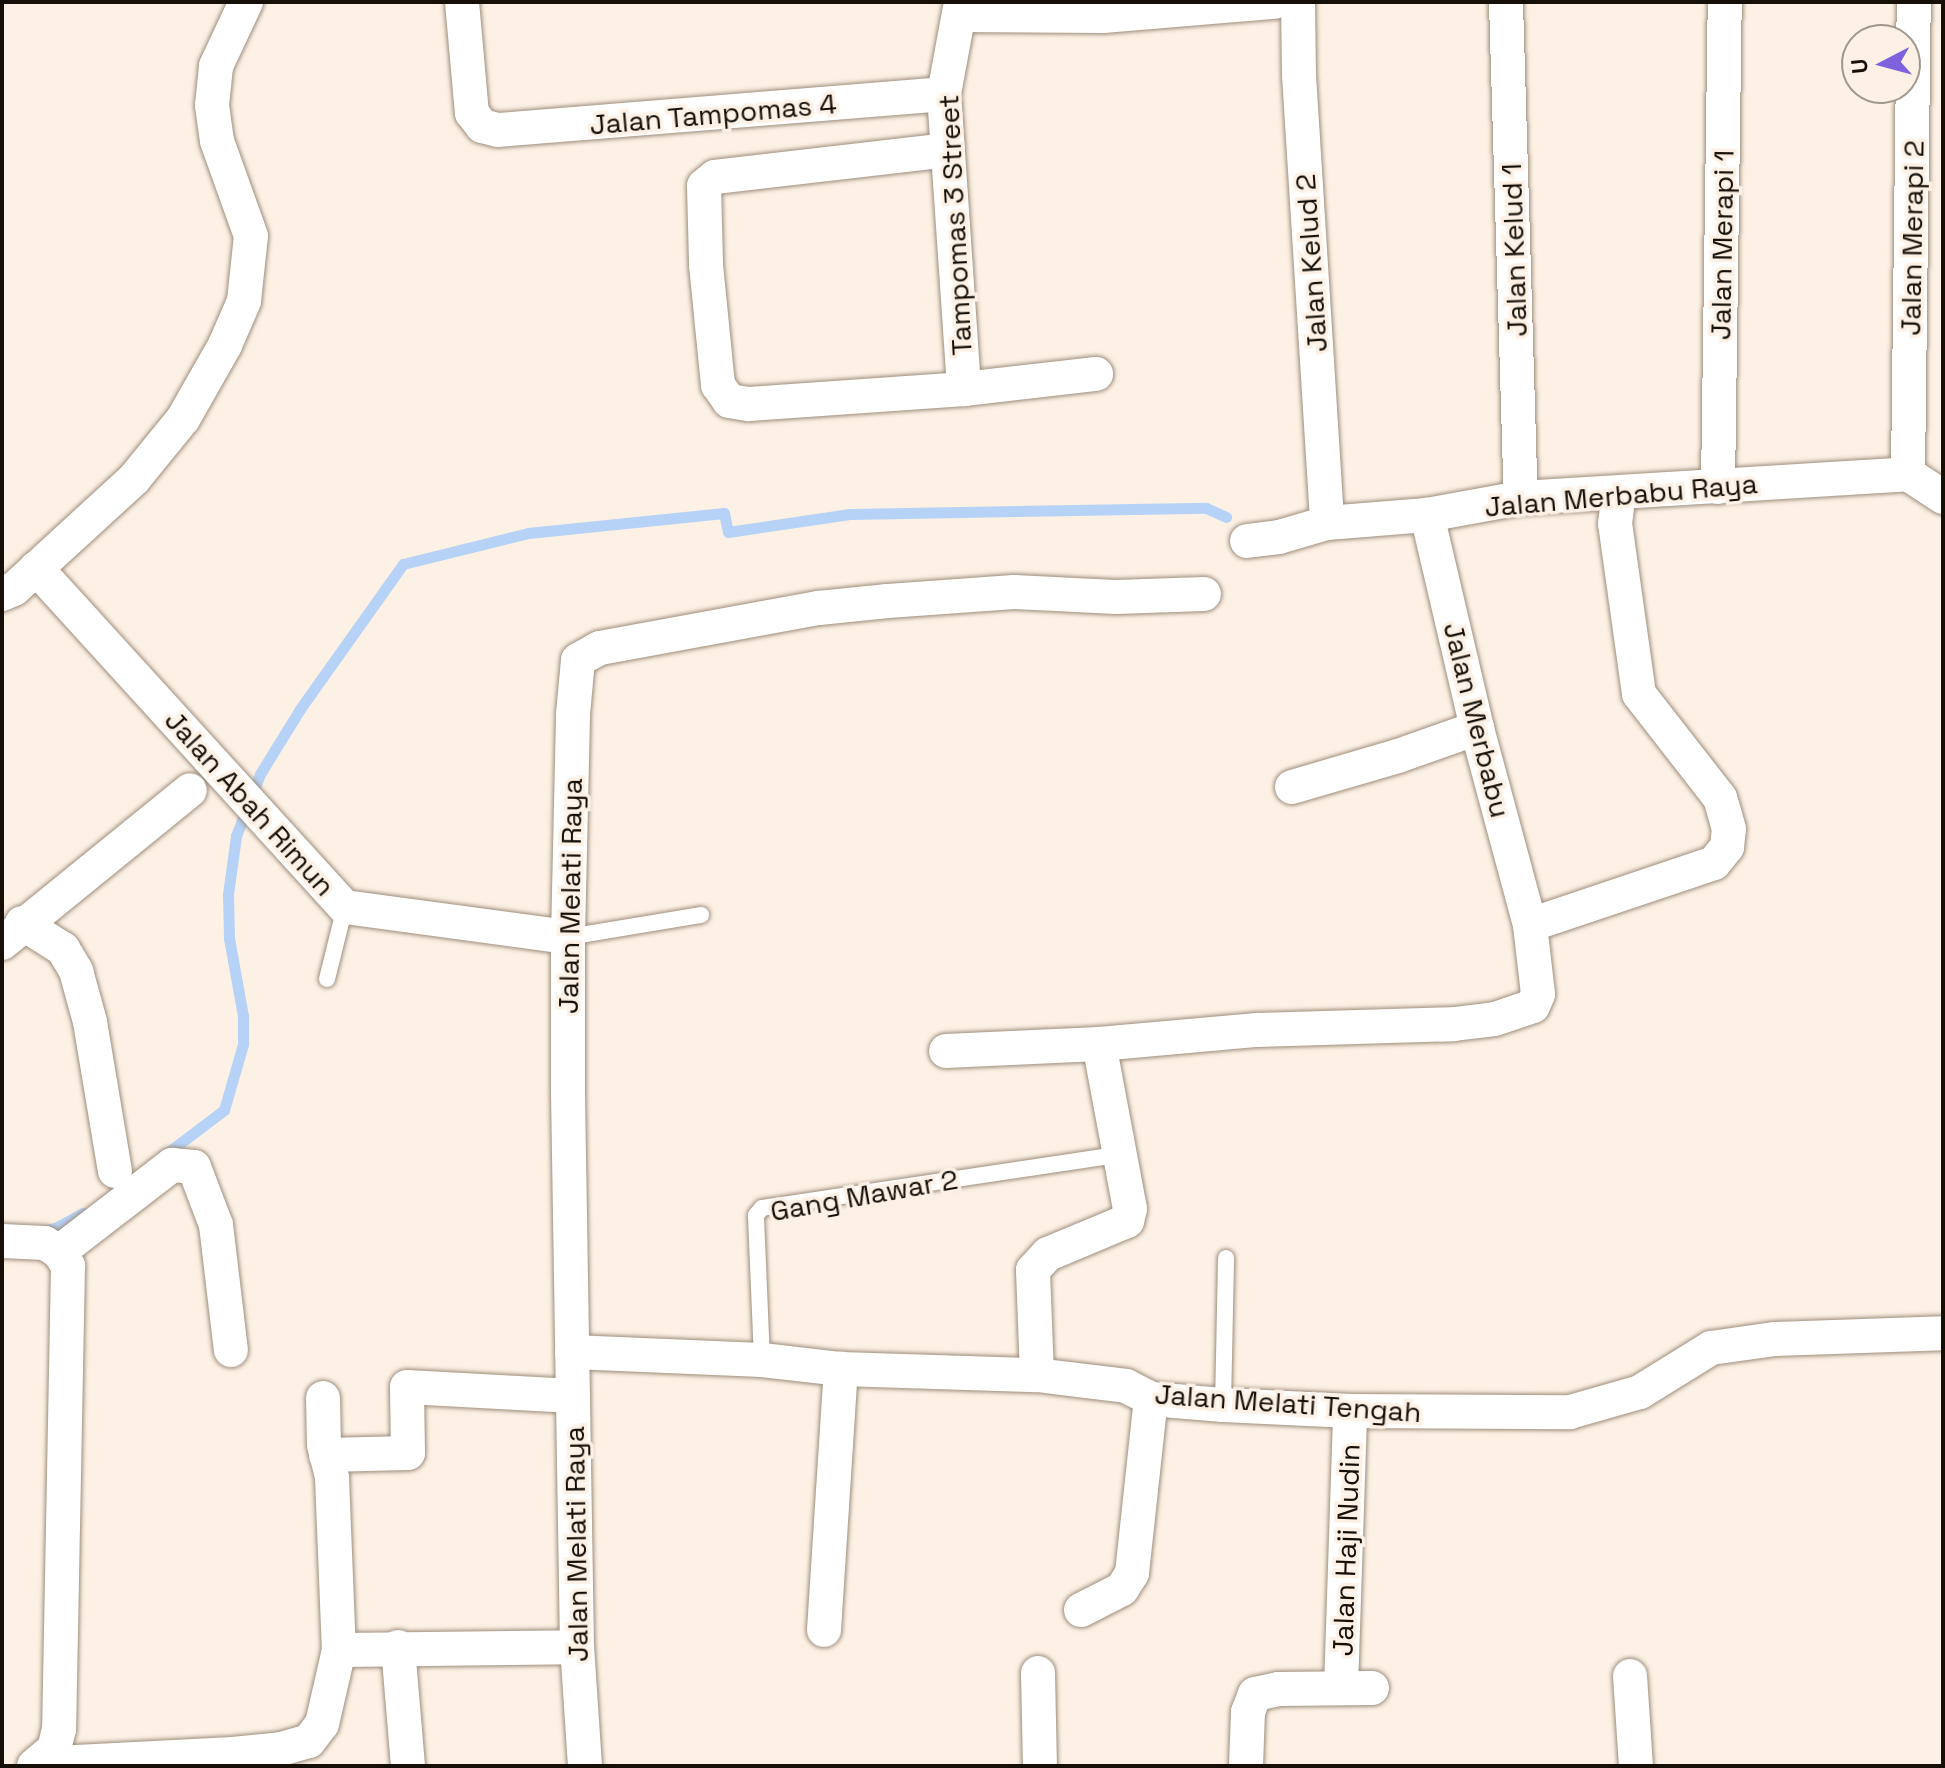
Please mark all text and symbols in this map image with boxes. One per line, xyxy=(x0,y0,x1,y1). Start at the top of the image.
north arrow xyxy=(1841,24,1921,104)
text: U xyxy=(1844,57,1874,75)
street label: Jalan Tampomas 4 xyxy=(588,86,838,142)
street label: Tampomas 3 Street xyxy=(931,94,979,356)
street label: Jalan Merapi 2 xyxy=(1893,140,1931,336)
street label: Jalan Merapi 1 xyxy=(1704,150,1740,340)
street label: Jalan Kelud 1 xyxy=(1494,163,1534,337)
street label: Jalan Kelud 2 xyxy=(1288,173,1334,353)
street label: Jalan Merbabu Raya xyxy=(1483,466,1759,524)
street label: Jalan Merbabu xyxy=(1437,619,1517,821)
street label: Jalan Abah Rimun xyxy=(158,703,342,903)
street label: Jalan Melati Raya xyxy=(551,778,589,1014)
street label: Gang Mawar 2 xyxy=(768,1162,960,1228)
street label: Jalan Melati Tengah xyxy=(1153,1377,1423,1429)
street label: Jalan Melati Raya xyxy=(557,1426,595,1662)
street label: Jalan Haji Nudin xyxy=(1326,1443,1366,1657)

